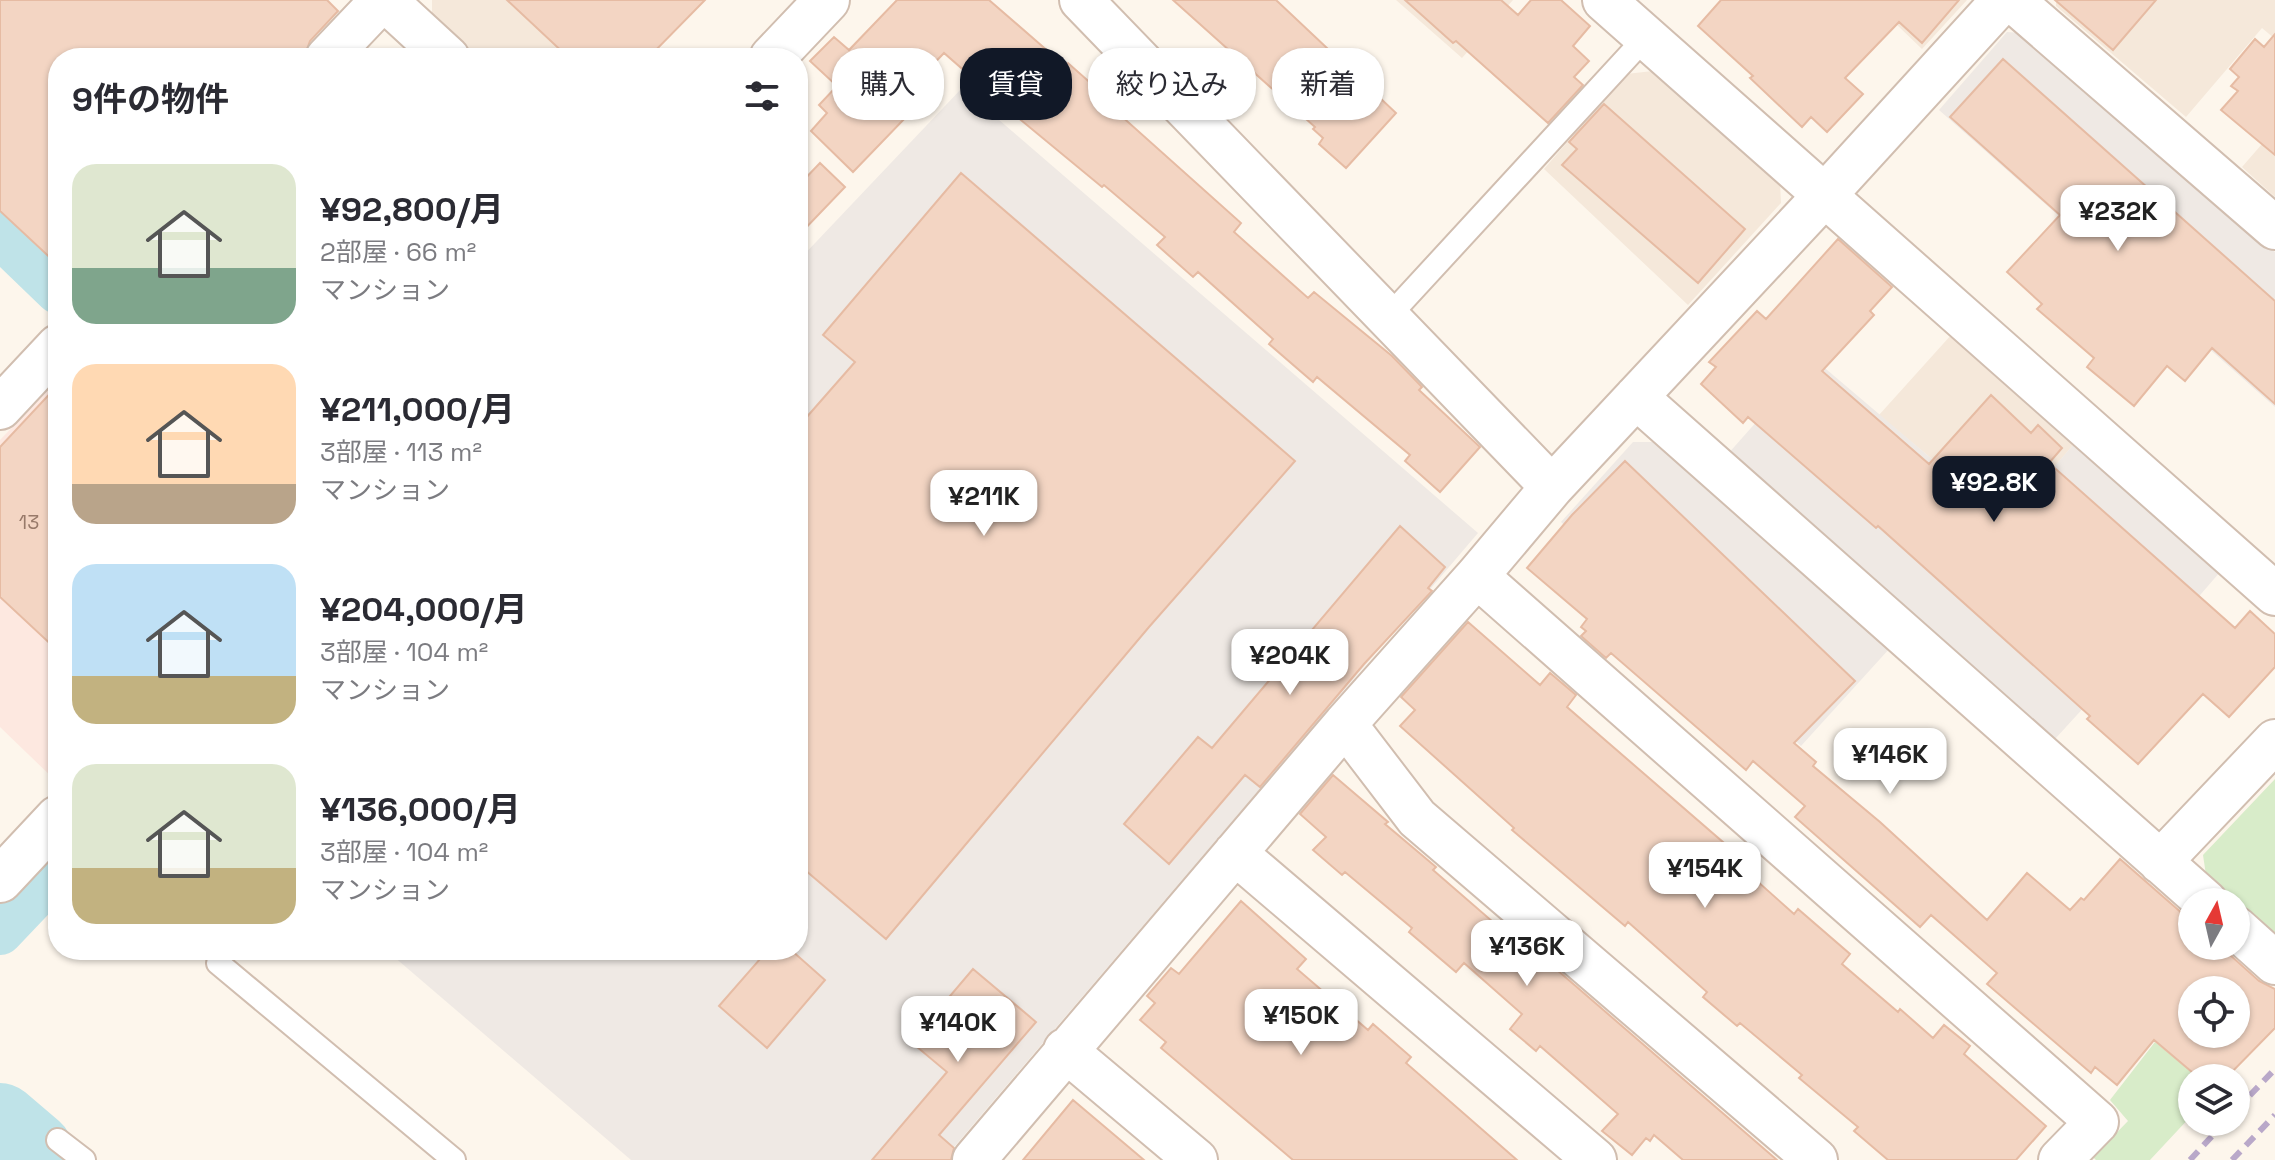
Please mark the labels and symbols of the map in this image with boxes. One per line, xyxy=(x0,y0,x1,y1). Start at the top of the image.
pin: ¥232K xyxy=(2062,185,2174,253)
pin: ¥92.8K xyxy=(1929,456,2059,524)
pin: ¥211K xyxy=(928,470,1040,538)
house number: 13 xyxy=(19,509,39,535)
pin: ¥204K xyxy=(1234,629,1346,697)
pin: ¥146K xyxy=(1834,728,1946,796)
pin: ¥154K xyxy=(1649,842,1761,910)
north arrow xyxy=(2178,888,2250,960)
pin: ¥136K xyxy=(1471,920,1583,988)
pin: ¥150K xyxy=(1245,989,1357,1057)
pin: ¥140K xyxy=(902,996,1014,1064)

